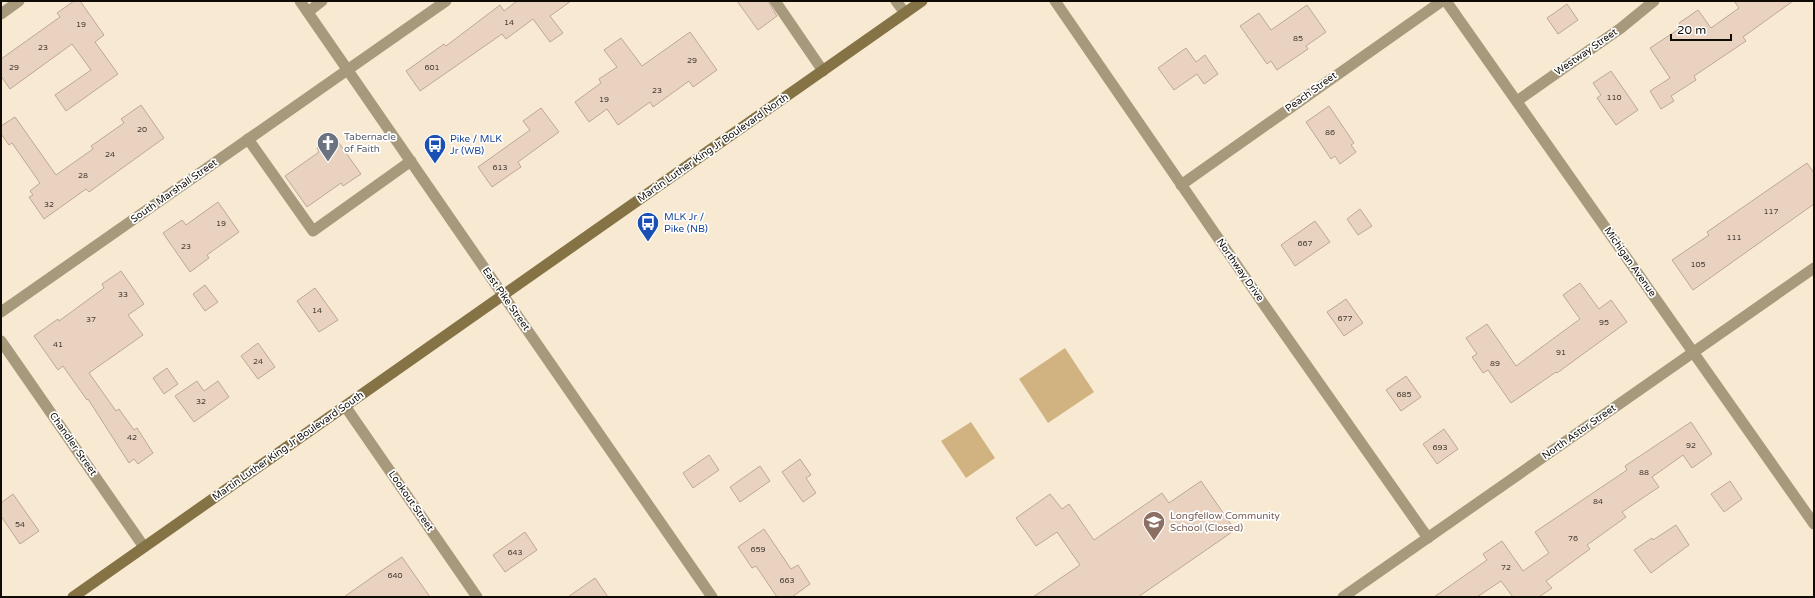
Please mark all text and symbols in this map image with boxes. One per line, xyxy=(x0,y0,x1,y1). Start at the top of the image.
scale bar xyxy=(1671,16,1731,42)
house number: 14 xyxy=(504,18,514,27)
house number: 19 xyxy=(76,20,86,29)
text: 20 m xyxy=(1677,23,1706,37)
street label: Westway Street xyxy=(1552,26,1620,78)
house number: 85 xyxy=(1293,34,1303,43)
house number: 23 xyxy=(38,43,48,52)
house number: 29 xyxy=(687,56,697,65)
house number: 29 xyxy=(9,63,19,72)
house number: 601 xyxy=(424,63,440,72)
street label: Peach Street xyxy=(1283,69,1339,115)
house number: 23 xyxy=(652,86,662,95)
street label: Martin Luther King Jr Boulevard North xyxy=(635,91,791,205)
house number: 110 xyxy=(1606,93,1622,102)
house number: 19 xyxy=(599,95,609,104)
house number: 20 xyxy=(137,125,147,134)
house number: 86 xyxy=(1325,128,1335,137)
church icon: Tabernacle of Faith xyxy=(315,130,341,163)
place label: Tabernacle of Faith xyxy=(344,131,396,155)
bus stop icon: Pike / MLK Jr (WB) xyxy=(422,132,448,165)
place label: Pike / MLK Jr (WB) xyxy=(450,133,502,157)
house number: 24 xyxy=(105,150,115,159)
street label: South Marshall Street xyxy=(129,157,220,225)
house number: 613 xyxy=(492,163,508,172)
house number: 28 xyxy=(78,171,88,180)
house number: 32 xyxy=(44,200,54,209)
house number: 117 xyxy=(1763,207,1779,216)
bus stop icon: MLK Jr / Pike (NB) xyxy=(635,210,661,243)
place label: MLK Jr / Pike (NB) xyxy=(664,211,708,235)
house number: 19 xyxy=(216,219,226,228)
street label: Michigan Avenue xyxy=(1601,225,1659,299)
house number: 111 xyxy=(1726,233,1742,242)
street label: Northway Drive xyxy=(1214,236,1266,304)
house number: 667 xyxy=(1297,239,1313,248)
house number: 23 xyxy=(181,242,191,251)
house number: 105 xyxy=(1690,260,1706,269)
street label: East Pike Street xyxy=(480,265,532,333)
house number: 33 xyxy=(118,290,128,299)
house number: 14 xyxy=(312,306,322,315)
house number: 677 xyxy=(1337,314,1353,323)
house number: 37 xyxy=(86,315,96,324)
house number: 95 xyxy=(1599,318,1609,327)
house number: 41 xyxy=(53,340,63,349)
house number: 91 xyxy=(1556,348,1566,357)
house number: 24 xyxy=(253,357,263,366)
house number: 89 xyxy=(1490,359,1500,368)
street label: Martin Luther King Jr Boulevard South xyxy=(210,389,366,503)
house number: 685 xyxy=(1396,390,1412,399)
house number: 32 xyxy=(196,397,206,406)
street label: North Astor Street xyxy=(1540,402,1618,462)
street label: Chandler Street xyxy=(47,410,99,478)
house number: 42 xyxy=(127,433,137,442)
house number: 92 xyxy=(1686,441,1696,450)
house number: 693 xyxy=(1432,443,1448,452)
house number: 88 xyxy=(1639,468,1649,477)
street label: Lookout Street xyxy=(386,469,436,533)
house number: 84 xyxy=(1593,497,1603,506)
school or university icon: Longfellow Community School (Closed) xyxy=(1141,509,1167,542)
place label: Longfellow Community School (Closed) xyxy=(1170,510,1281,534)
house number: 54 xyxy=(15,520,25,529)
house number: 76 xyxy=(1568,534,1578,543)
house number: 659 xyxy=(750,545,766,554)
house number: 643 xyxy=(507,548,523,557)
house number: 72 xyxy=(1501,563,1511,572)
house number: 640 xyxy=(387,571,403,580)
house number: 663 xyxy=(779,576,795,585)

